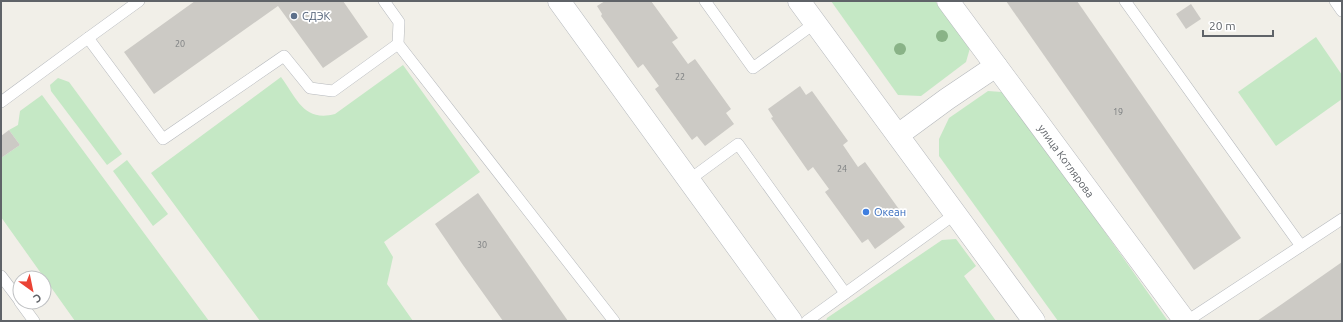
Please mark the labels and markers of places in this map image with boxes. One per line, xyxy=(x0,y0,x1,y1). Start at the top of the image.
place label: СДЭК xyxy=(302,10,330,22)
marker: СДЭК xyxy=(289,11,299,21)
place label: Океан xyxy=(874,206,906,218)
marker: Океан xyxy=(861,207,871,217)

